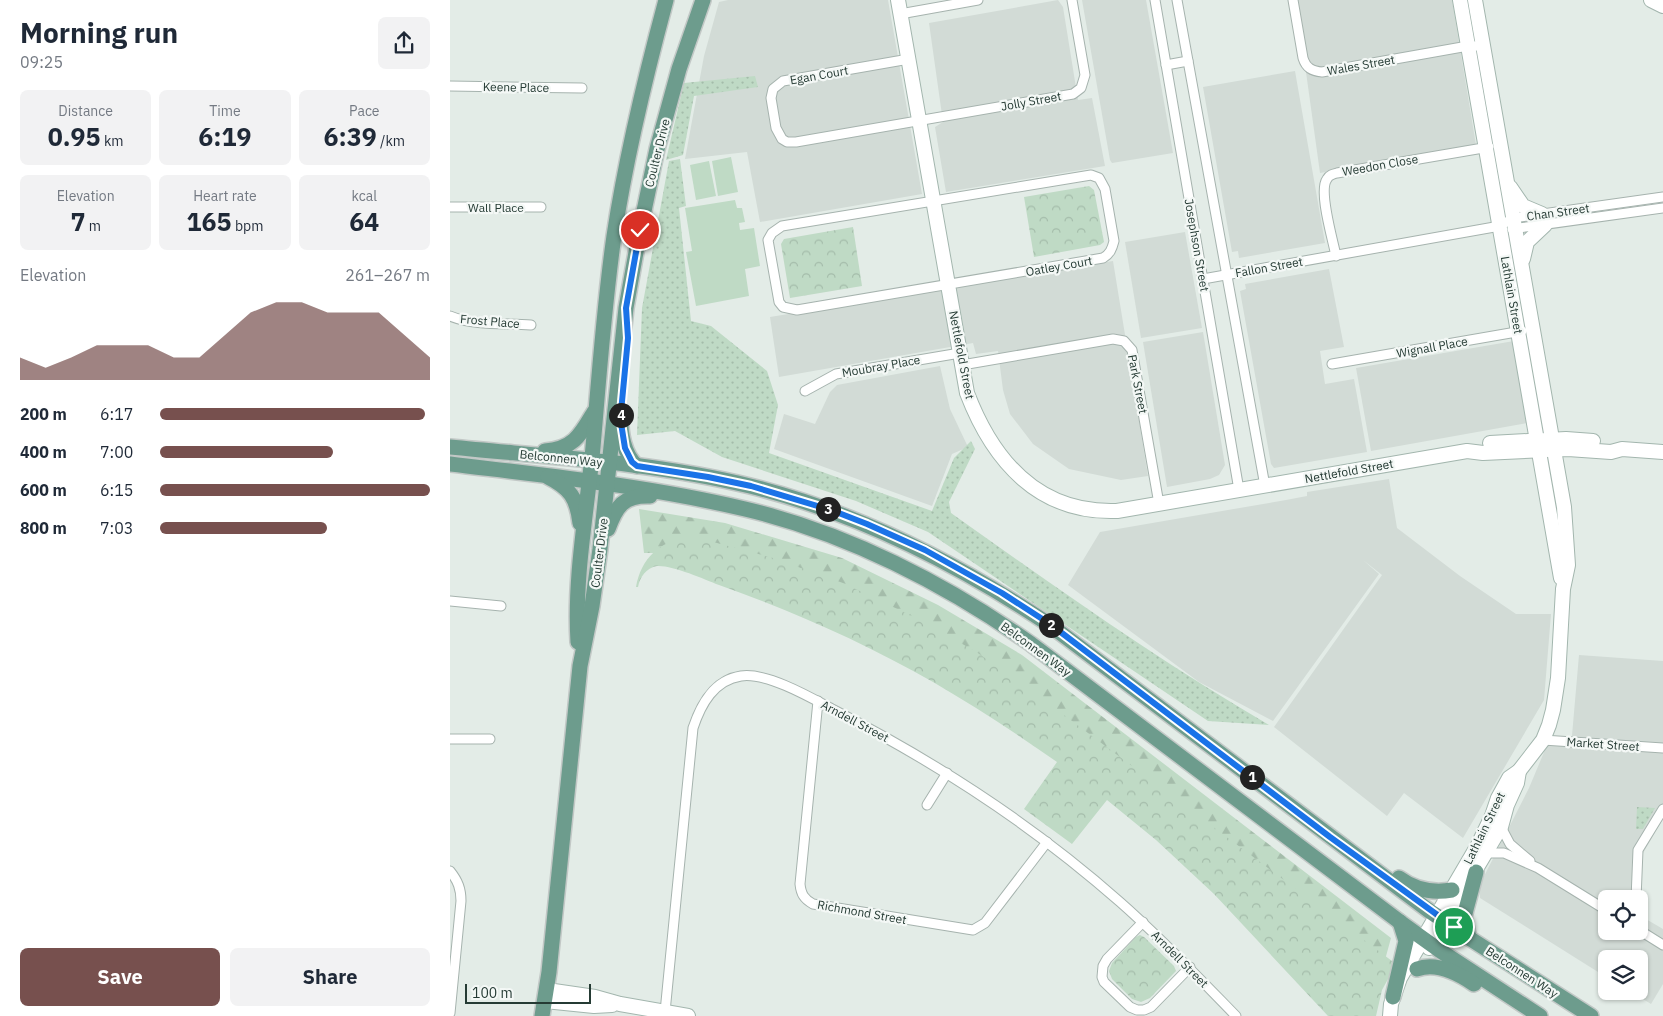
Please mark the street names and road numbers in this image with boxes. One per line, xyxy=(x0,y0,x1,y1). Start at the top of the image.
street label: Wales Street xyxy=(1326,52,1396,78)
street label: Egan Court xyxy=(789,62,849,88)
street label: Keene Place xyxy=(483,79,550,95)
street label: Jolly Street xyxy=(1000,88,1062,114)
street label: Coulter Drive xyxy=(641,117,673,189)
street label: Weedon Close xyxy=(1341,151,1420,179)
street label: Josephson Street xyxy=(1181,197,1213,293)
street label: Wall Place xyxy=(468,200,524,215)
street label: Chan Street xyxy=(1526,200,1590,224)
street label: Oatley Court xyxy=(1025,253,1093,279)
street label: Fallon Street xyxy=(1234,254,1304,280)
street label: Lathlain Street xyxy=(1498,255,1526,335)
street label: Nettlefold Street xyxy=(946,310,978,400)
street label: Frost Place xyxy=(460,311,521,331)
street label: Wignall Place xyxy=(1395,333,1469,361)
street label: Moubray Place xyxy=(841,352,922,380)
street label: Park Street xyxy=(1125,353,1151,415)
street label: Belconnen Way xyxy=(519,446,603,470)
street label: Nettlefold Street xyxy=(1303,456,1395,486)
street label: Coulter Drive xyxy=(587,517,611,589)
street label: Belconnen Way xyxy=(998,618,1074,680)
street label: Arndell Street xyxy=(819,697,891,745)
street label: Market Street xyxy=(1566,734,1640,754)
street label: Lathlain Street xyxy=(1460,789,1508,867)
street label: Richmond Street xyxy=(816,897,908,927)
street label: Arndell Street xyxy=(1148,927,1212,991)
street label: Belconnen Way xyxy=(1483,943,1561,1001)

